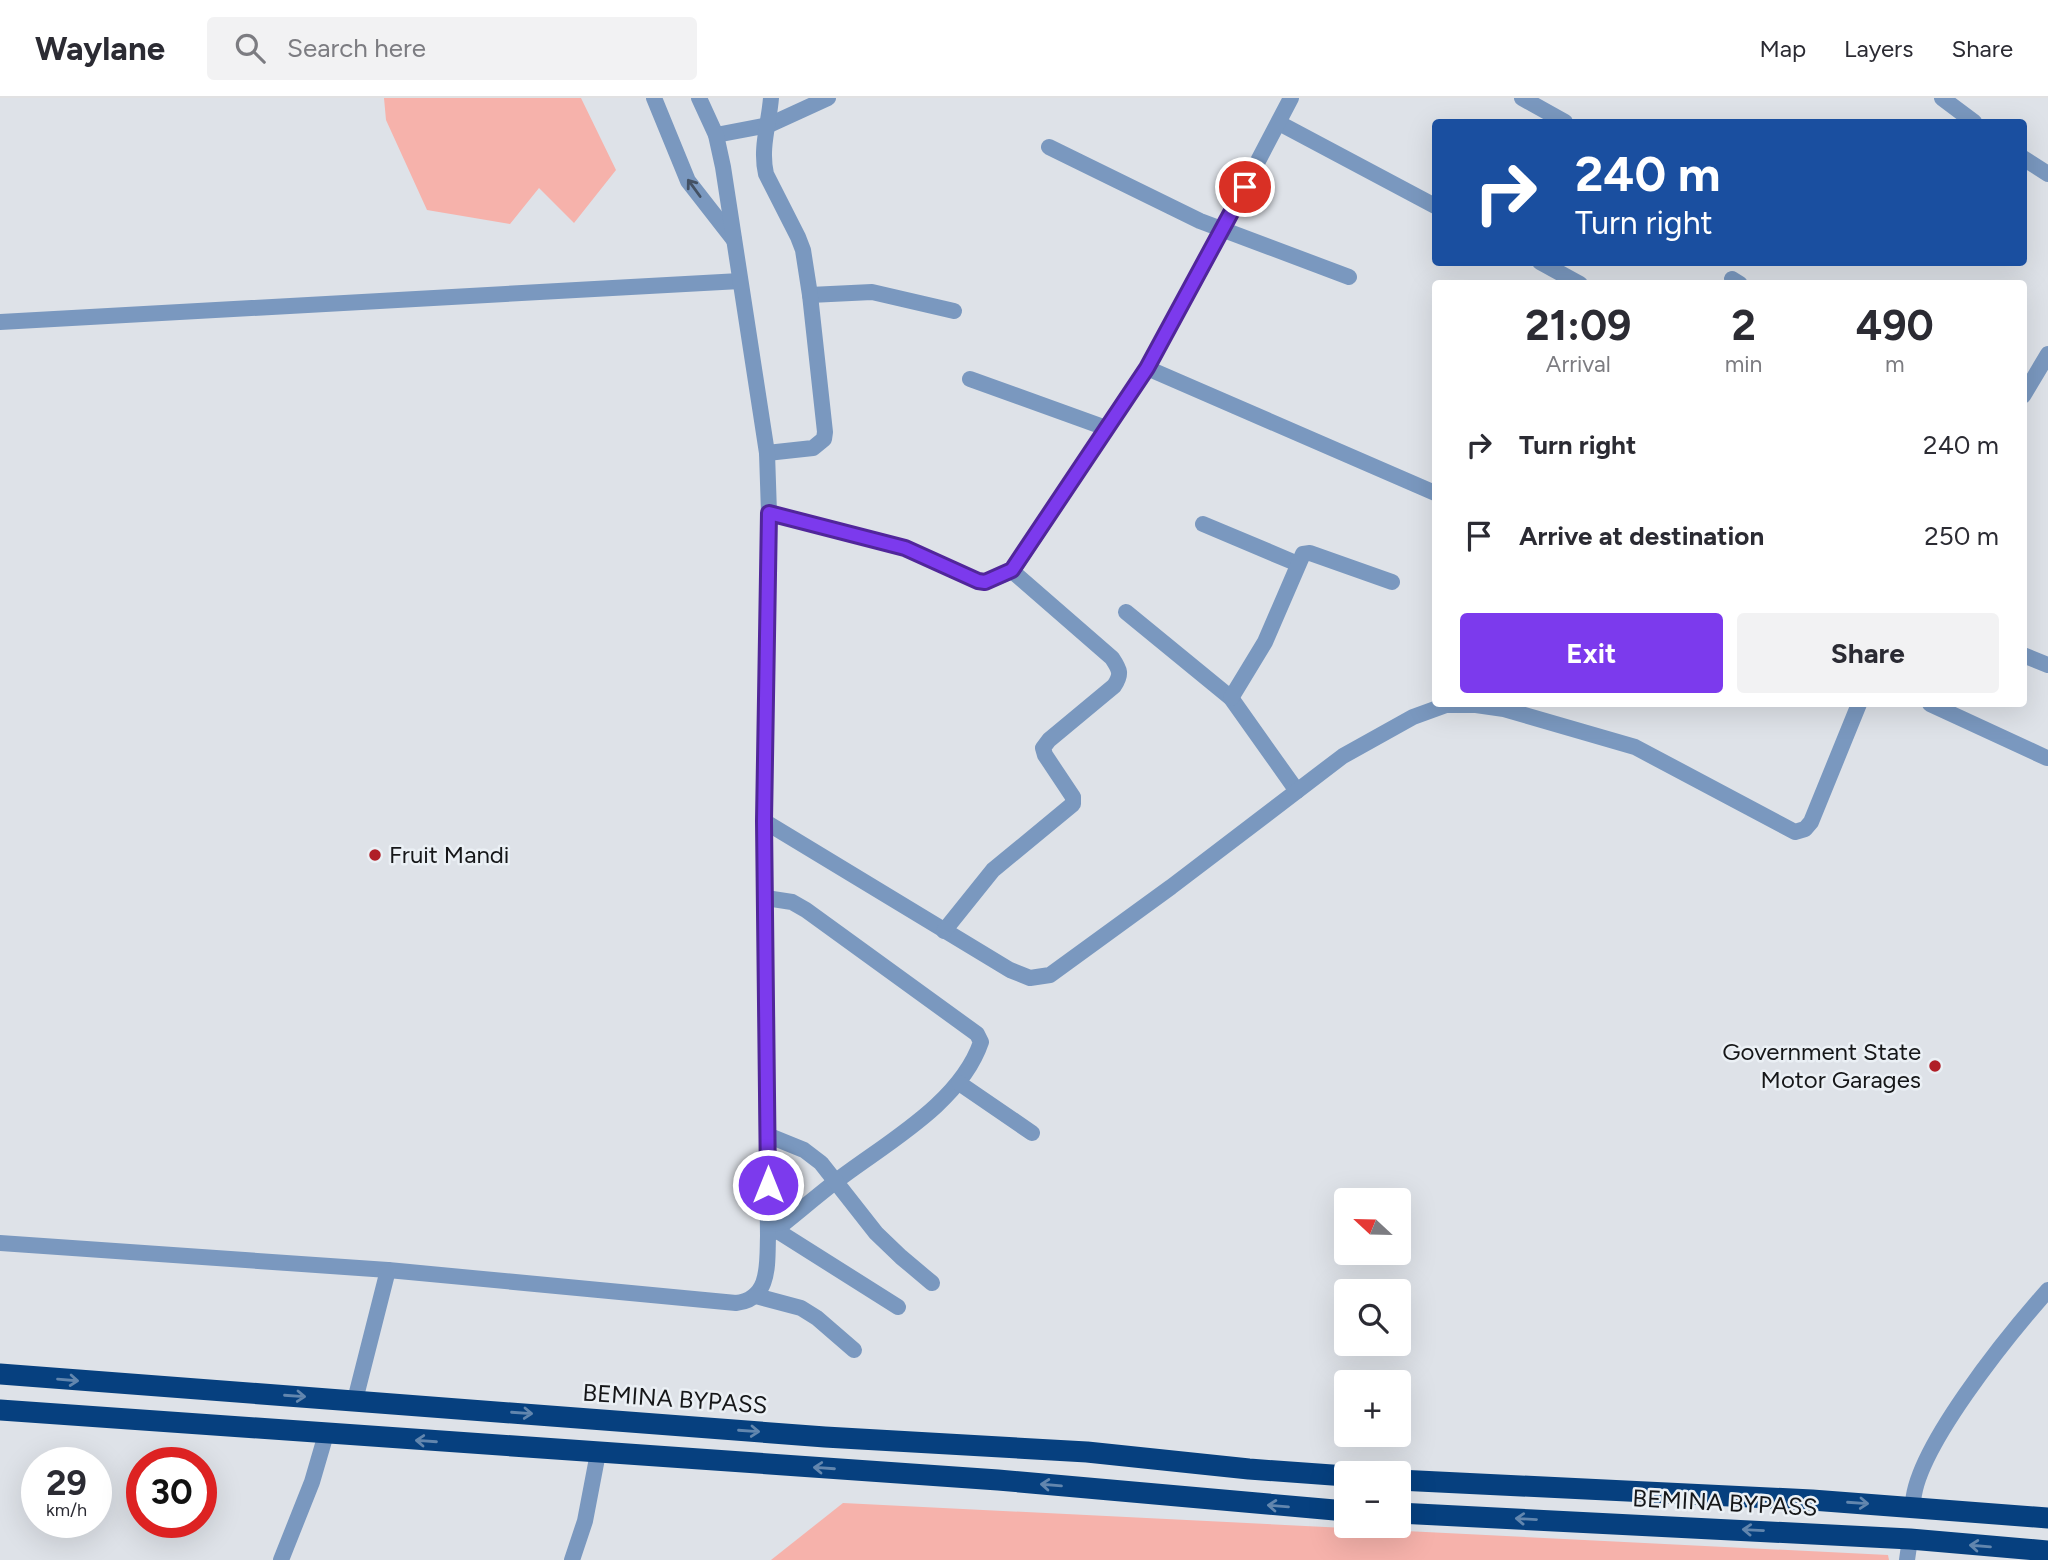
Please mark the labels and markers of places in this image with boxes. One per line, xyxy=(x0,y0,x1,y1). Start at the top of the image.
pin xyxy=(1215,157,1275,217)
place label: Fruit Mandi xyxy=(389,840,509,869)
marker: Fruit Mandi xyxy=(367,847,383,863)
place label: Government State Motor Garages xyxy=(1722,1037,1921,1094)
marker: Government State Motor Garages xyxy=(1927,1058,1943,1074)

